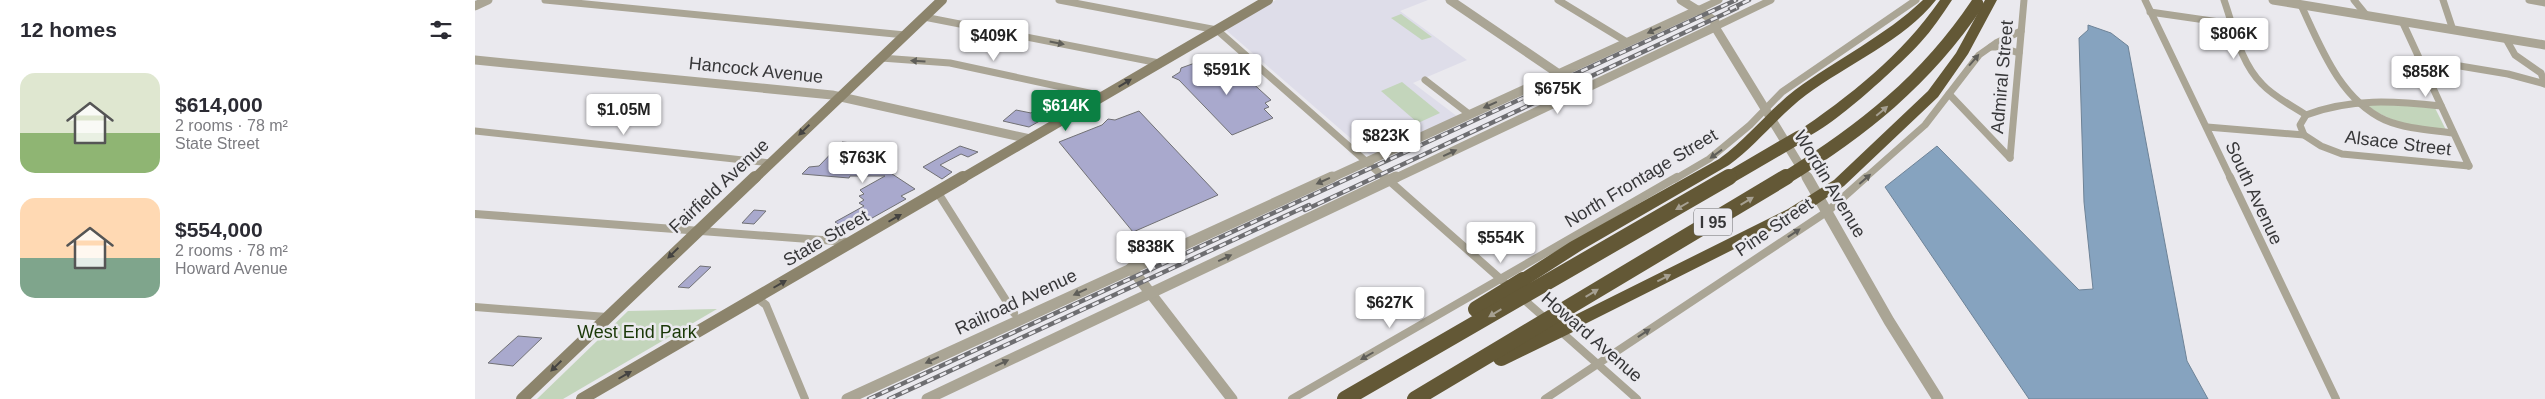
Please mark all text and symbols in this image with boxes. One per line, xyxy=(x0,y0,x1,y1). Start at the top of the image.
icon: filters xyxy=(427,16,455,44)
text: 12 homes xyxy=(20,18,117,41)
pin: $806K xyxy=(2199,18,2269,60)
street label: Admiral Street xyxy=(1987,19,2017,135)
pin: $409K xyxy=(959,20,1029,62)
text: $806K xyxy=(2210,25,2258,42)
one-way arrow xyxy=(1647,26,1661,34)
text: $409K xyxy=(970,27,1018,44)
one-way arrow xyxy=(1050,40,1066,48)
street label: Hancock Avenue xyxy=(688,53,824,87)
pin: $591K xyxy=(1192,54,1262,96)
one-way arrow xyxy=(1968,55,1980,67)
pin: $858K xyxy=(2391,56,2461,98)
one-way arrow xyxy=(910,57,926,65)
text: $591K xyxy=(1203,61,1251,78)
text: $858K xyxy=(2402,63,2450,80)
pin: $675K xyxy=(1523,72,1593,115)
one-way arrow xyxy=(1119,78,1132,87)
text: $675K xyxy=(1534,80,1582,97)
pin: $614K xyxy=(1031,90,1101,132)
icon: home xyxy=(60,93,120,153)
text: $614,000 xyxy=(175,93,263,116)
pin: $1.05M xyxy=(583,94,665,136)
text: $614K xyxy=(1042,97,1090,114)
text: $1.05M xyxy=(597,101,651,118)
one-way arrow xyxy=(1483,101,1497,109)
one-way arrow xyxy=(1876,106,1888,117)
text: 2 rooms · 78 m² xyxy=(175,117,288,134)
pin: $823K xyxy=(1351,120,1421,162)
one-way arrow xyxy=(799,124,811,136)
street label: North Frontage Street xyxy=(1561,125,1721,231)
text: $823K xyxy=(1362,127,1410,144)
street label: Wordin Avenue xyxy=(1790,127,1870,241)
street label: Alsace Street xyxy=(2344,127,2452,159)
text: State Street xyxy=(175,135,260,152)
street label: Fairfield Avenue xyxy=(665,135,773,237)
street label: South Avenue xyxy=(2221,138,2287,248)
pin: $763K xyxy=(828,142,898,184)
one-way arrow xyxy=(1443,148,1457,156)
text: $763K xyxy=(839,149,887,166)
one-way arrow xyxy=(1709,149,1723,159)
one-way arrow xyxy=(1858,174,1871,185)
one-way arrow xyxy=(1316,177,1330,185)
street label: Pine Street xyxy=(1731,194,1817,260)
one-way arrow xyxy=(1741,197,1754,206)
one-way arrow xyxy=(1675,201,1688,210)
street label: State Street xyxy=(780,206,872,270)
road number: I 95 xyxy=(1694,208,1732,236)
one-way arrow xyxy=(887,214,902,222)
icon: home xyxy=(60,218,120,278)
text: $554,000 xyxy=(175,218,263,241)
pin: $554K xyxy=(1466,222,1536,264)
one-way arrow xyxy=(1787,228,1800,238)
text: $554K xyxy=(1477,229,1525,246)
pin: $838K xyxy=(1116,230,1186,273)
text: $838K xyxy=(1127,238,1175,255)
text: 2 rooms · 78 m² xyxy=(175,242,288,259)
one-way arrow xyxy=(668,247,680,259)
one-way arrow xyxy=(1218,254,1232,262)
text: Howard Avenue xyxy=(175,260,288,277)
street label: Railroad Avenue xyxy=(952,265,1080,339)
one-way arrow xyxy=(1657,274,1671,282)
one-way arrow xyxy=(774,280,787,289)
pin: $627K xyxy=(1355,286,1425,329)
one-way arrow xyxy=(1073,288,1087,296)
street label: Howard Avenue xyxy=(1538,288,1646,386)
one-way arrow xyxy=(1586,289,1599,298)
text: $627K xyxy=(1366,294,1414,311)
one-way arrow xyxy=(1488,309,1503,317)
park label: West End Park xyxy=(577,322,698,342)
one-way arrow xyxy=(1637,328,1651,338)
one-way arrow xyxy=(1361,351,1374,360)
one-way arrow xyxy=(925,356,939,364)
one-way arrow xyxy=(995,359,1009,367)
one-way arrow xyxy=(551,360,563,372)
one-way arrow xyxy=(618,370,631,379)

